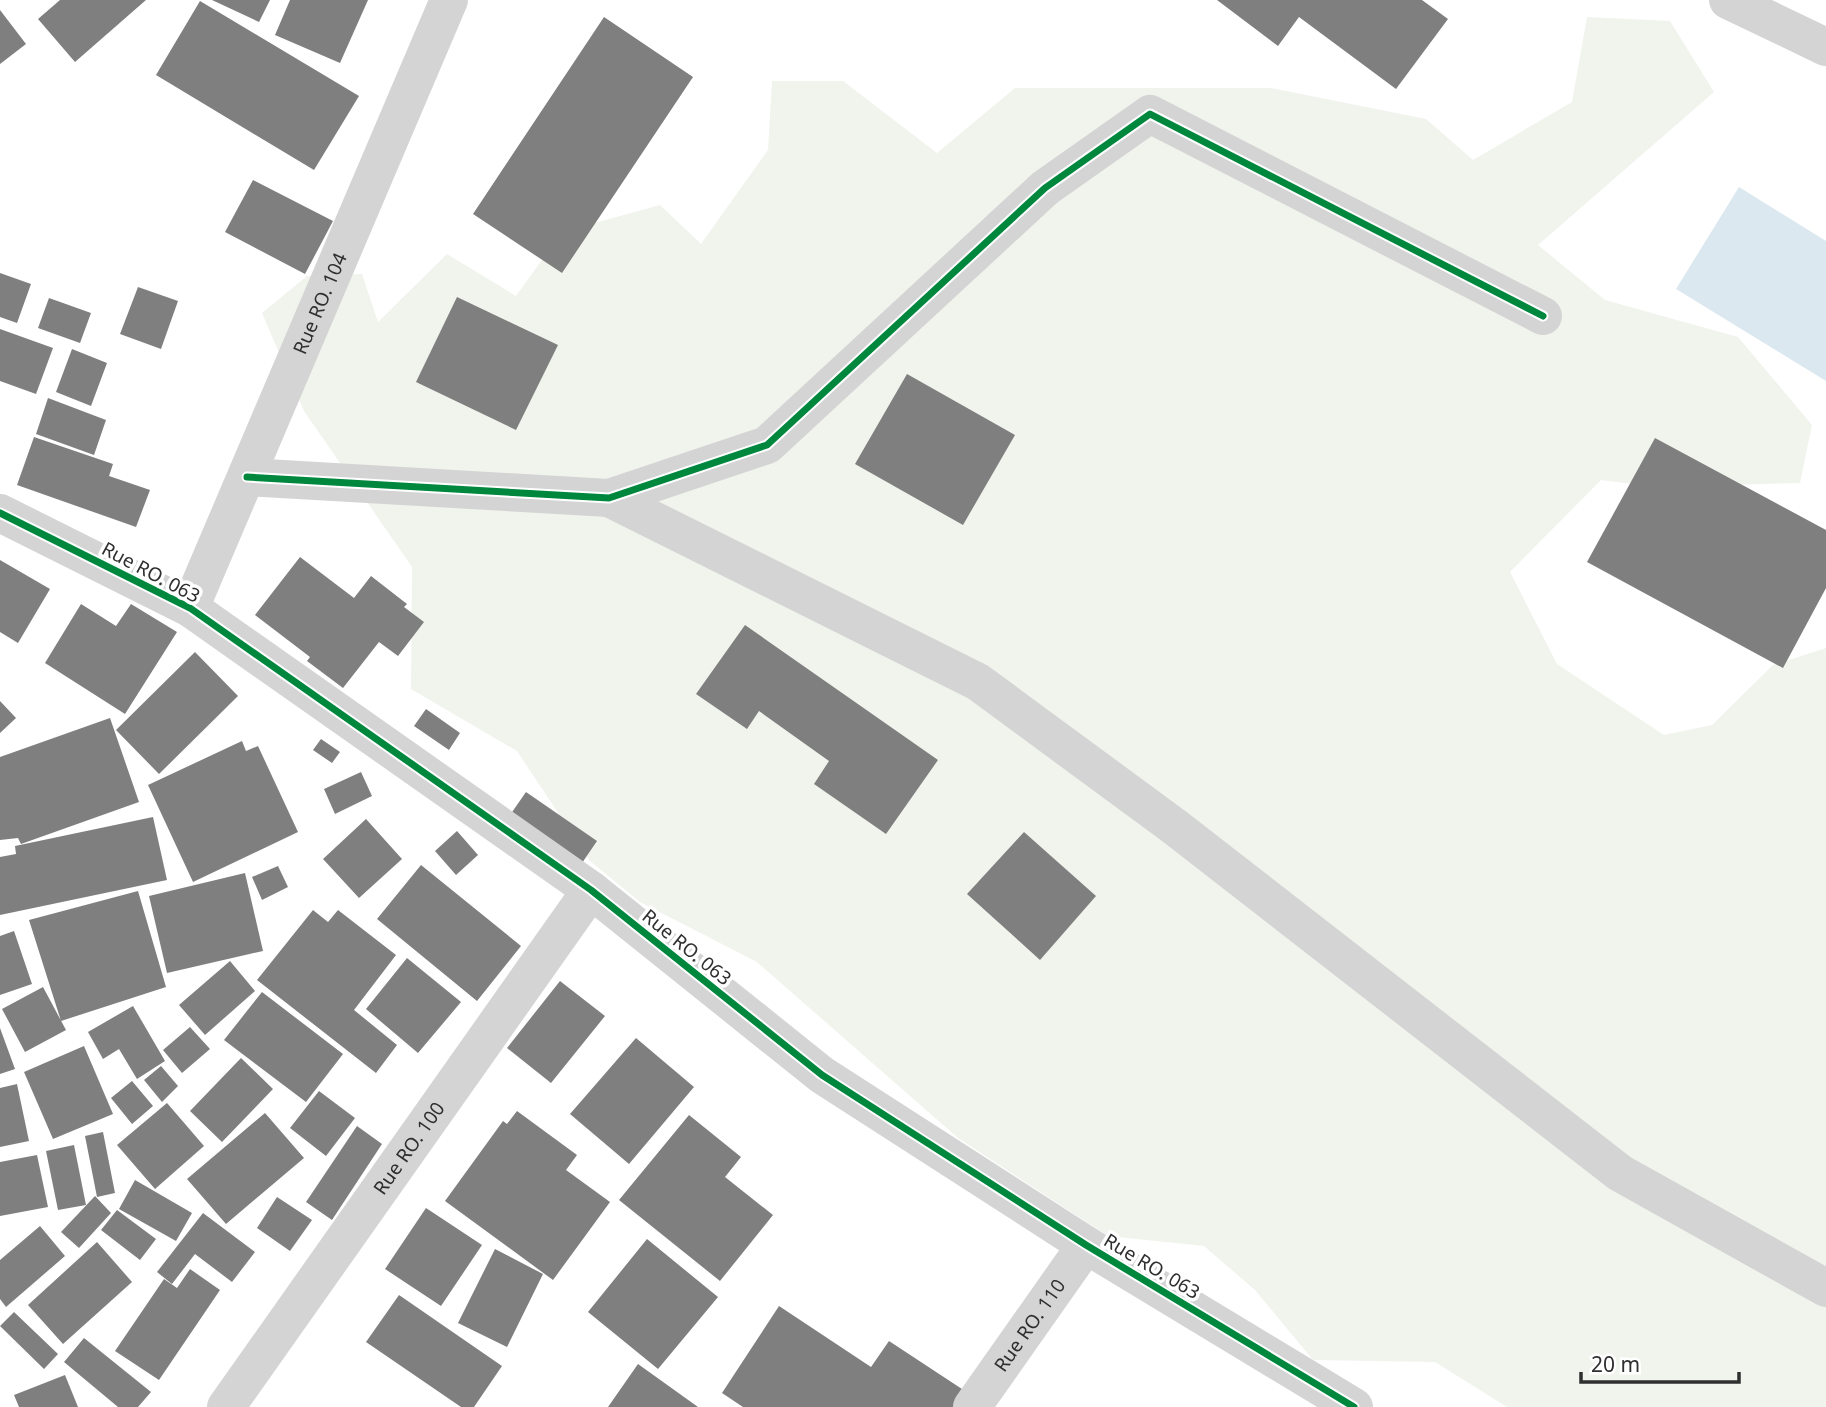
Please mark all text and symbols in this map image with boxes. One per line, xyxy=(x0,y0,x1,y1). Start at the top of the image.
street label: Rue RO. 104 xyxy=(287,249,353,358)
street label: Rue RO. 063 xyxy=(97,535,205,609)
street label: Rue RO. 063 xyxy=(637,903,737,991)
street label: Rue RO. 100 xyxy=(367,1096,451,1200)
street label: Rue RO. 063 xyxy=(1099,1227,1205,1305)
street label: Rue RO. 110 xyxy=(988,1274,1071,1377)
scale bar xyxy=(1581,1340,1738,1384)
text: 20 m xyxy=(1591,1350,1640,1378)

